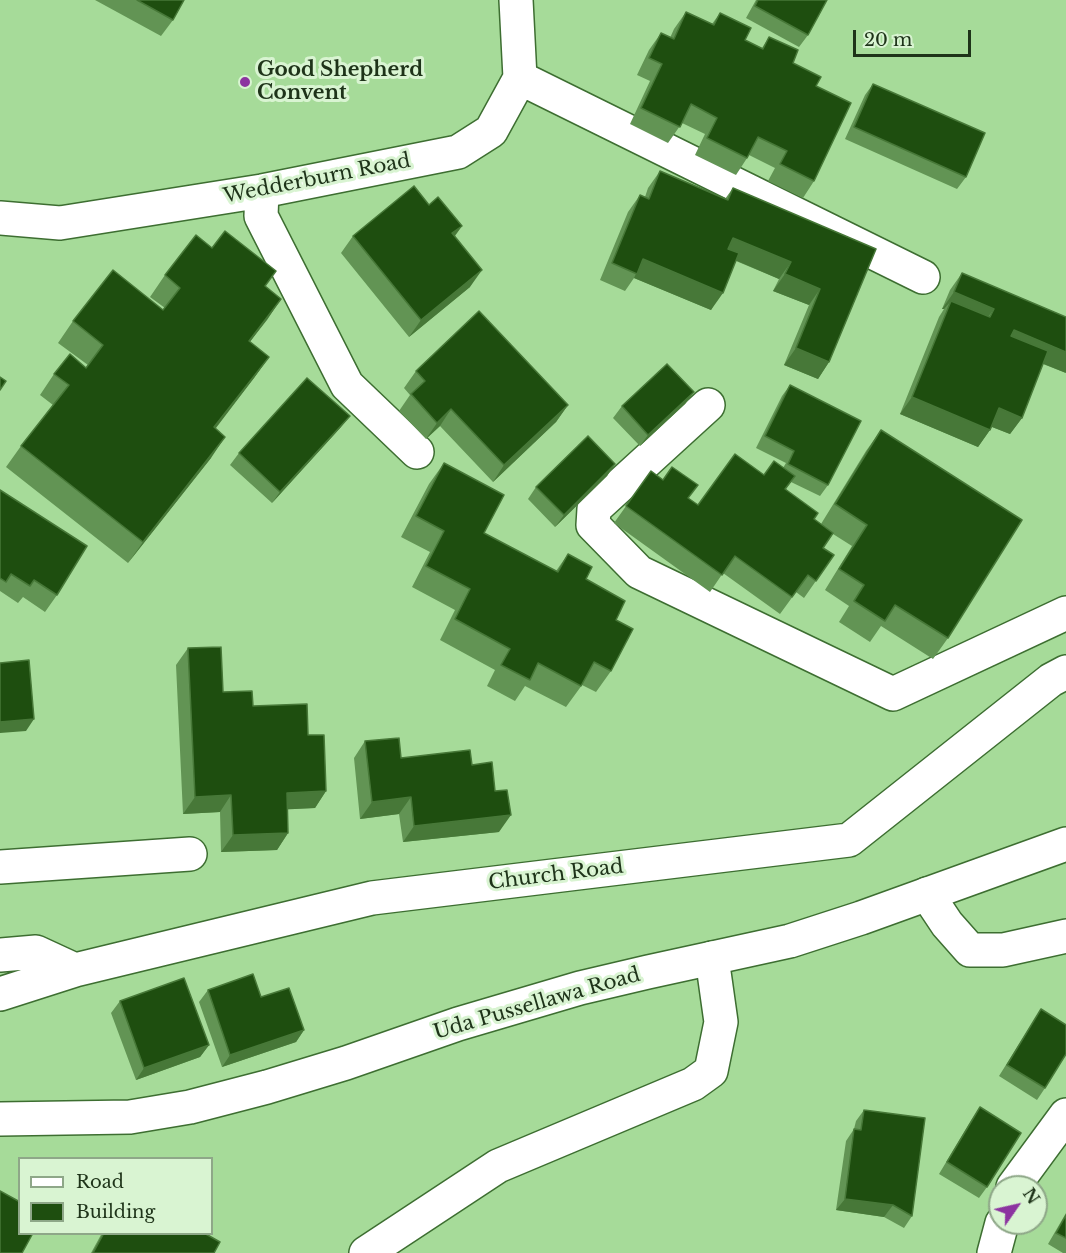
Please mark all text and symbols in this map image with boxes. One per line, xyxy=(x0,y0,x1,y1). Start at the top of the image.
scale bar xyxy=(856,18,974,56)
text: 20 m xyxy=(864,29,912,51)
place label: Good Shepherd Convent xyxy=(257,58,423,105)
marker: Good Shepherd Convent xyxy=(238,75,252,89)
street label: Wedderburn Road xyxy=(221,149,413,209)
street label: Church Road xyxy=(487,855,625,895)
street label: Uda Pussellawa Road xyxy=(431,963,643,1045)
legend xyxy=(18,1157,213,1235)
text: Road xyxy=(76,1171,124,1193)
north arrow xyxy=(988,1175,1048,1235)
text: N xyxy=(1019,1184,1044,1208)
text: Building xyxy=(76,1201,155,1223)

